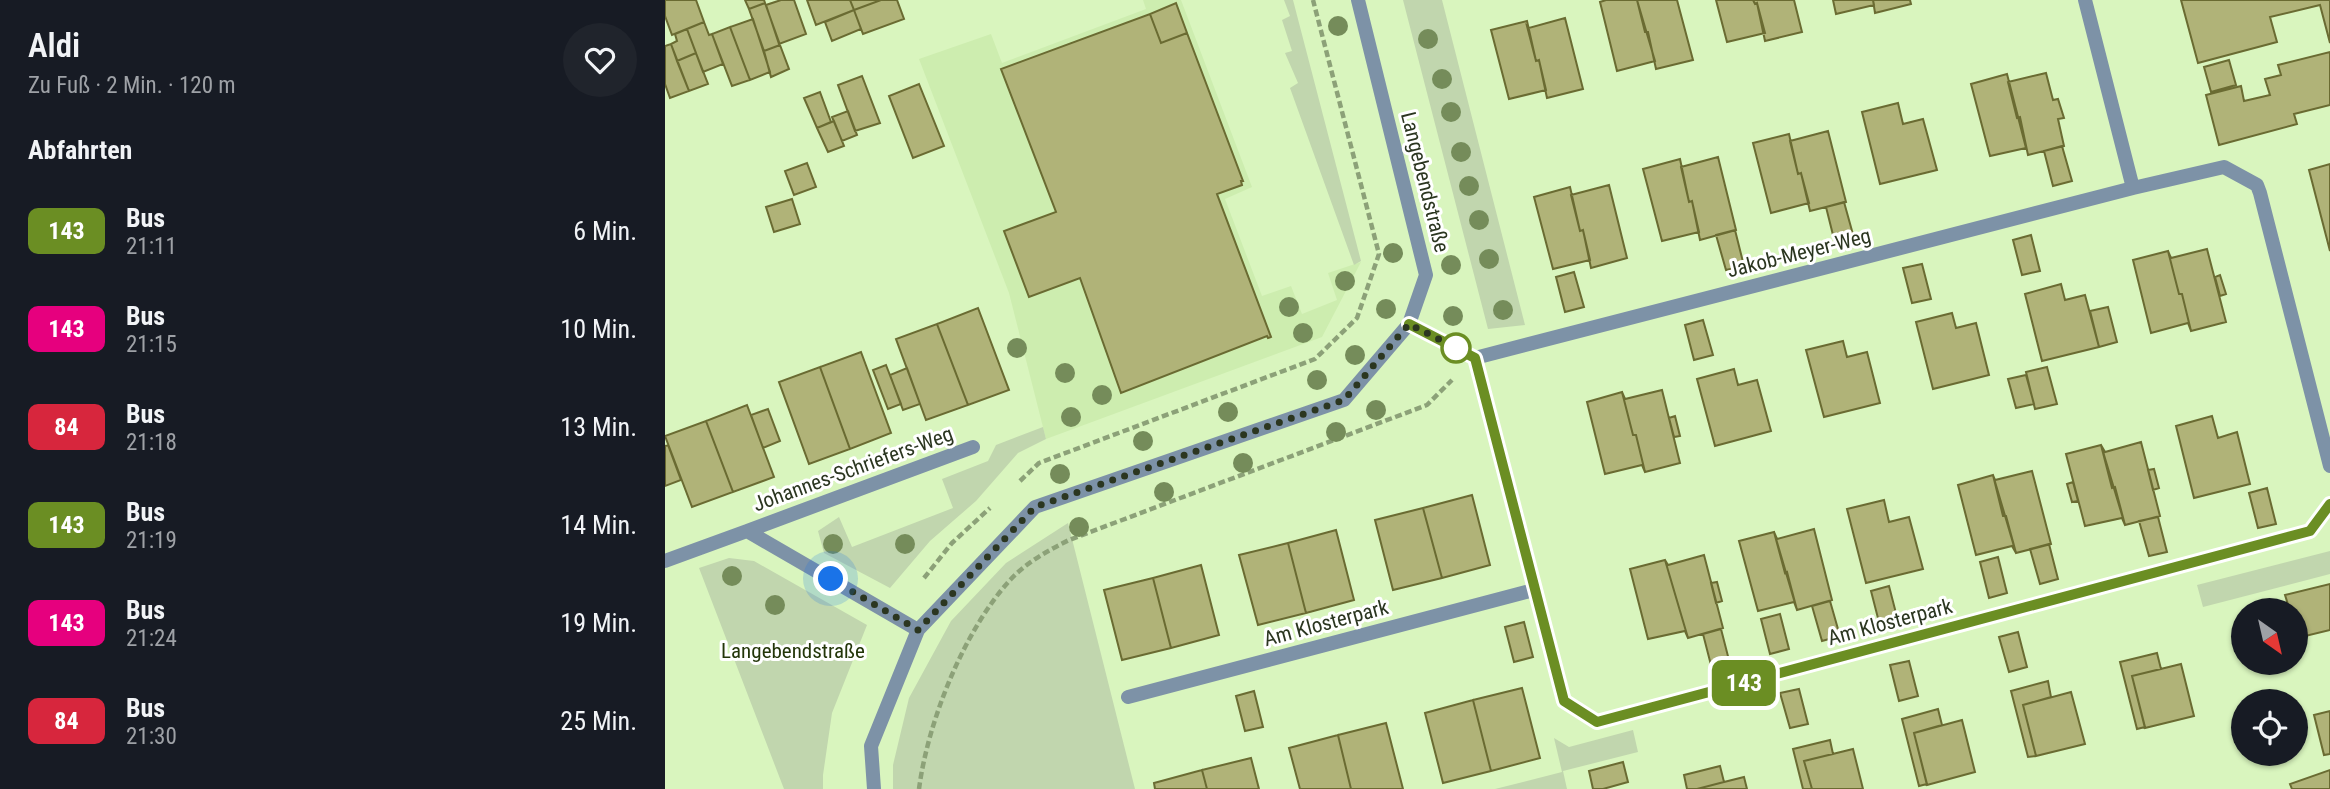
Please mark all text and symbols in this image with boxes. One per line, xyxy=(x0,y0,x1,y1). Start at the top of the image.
button: heart xyxy=(563,23,637,97)
text: Aldi xyxy=(28,26,80,65)
text: Zu Fuß · 2 Min. · 120 m xyxy=(28,72,236,99)
street label: Langebendstraße xyxy=(1396,109,1454,255)
text: Abfahrten xyxy=(28,135,132,165)
text: Bus xyxy=(126,203,165,233)
text: 6 Min. xyxy=(573,216,637,246)
text: 143 xyxy=(48,217,85,245)
street label: Jakob-Meyer-Weg xyxy=(1725,224,1873,282)
text: 21:11 xyxy=(126,233,177,260)
text: Bus xyxy=(126,301,165,331)
text: 10 Min. xyxy=(560,314,637,344)
text: 143 xyxy=(48,315,85,343)
text: 21:15 xyxy=(126,331,177,358)
unlabelled marker xyxy=(1441,333,1471,363)
text: Bus xyxy=(126,399,165,429)
text: 13 Min. xyxy=(560,412,637,442)
text: 84 xyxy=(54,413,79,441)
street label: Johannes-Schriefers-Weg xyxy=(750,422,956,516)
text: 21:18 xyxy=(126,429,177,456)
text: Bus xyxy=(126,497,165,527)
text: 14 Min. xyxy=(560,510,637,540)
text: 143 xyxy=(48,511,85,539)
text: 21:19 xyxy=(126,527,177,554)
your location xyxy=(813,561,848,596)
street label: Am Klosterpark xyxy=(1825,594,1955,650)
text: Bus xyxy=(126,595,165,625)
street label: Am Klosterpark xyxy=(1261,595,1391,651)
north arrow xyxy=(2231,598,2308,676)
map controls xyxy=(2231,598,2308,766)
text: 19 Min. xyxy=(560,608,637,638)
text: 143 xyxy=(48,609,85,637)
text: 21:24 xyxy=(126,625,177,652)
park label: Langebendstraße xyxy=(721,639,865,663)
line badge: 143 xyxy=(1704,660,1784,706)
text: 143 xyxy=(1726,669,1762,697)
button: locate xyxy=(2231,689,2308,766)
text: Bus xyxy=(126,693,165,723)
text: 25 Min. xyxy=(560,706,637,736)
text: 84 xyxy=(54,707,79,735)
text: 21:30 xyxy=(126,723,177,750)

